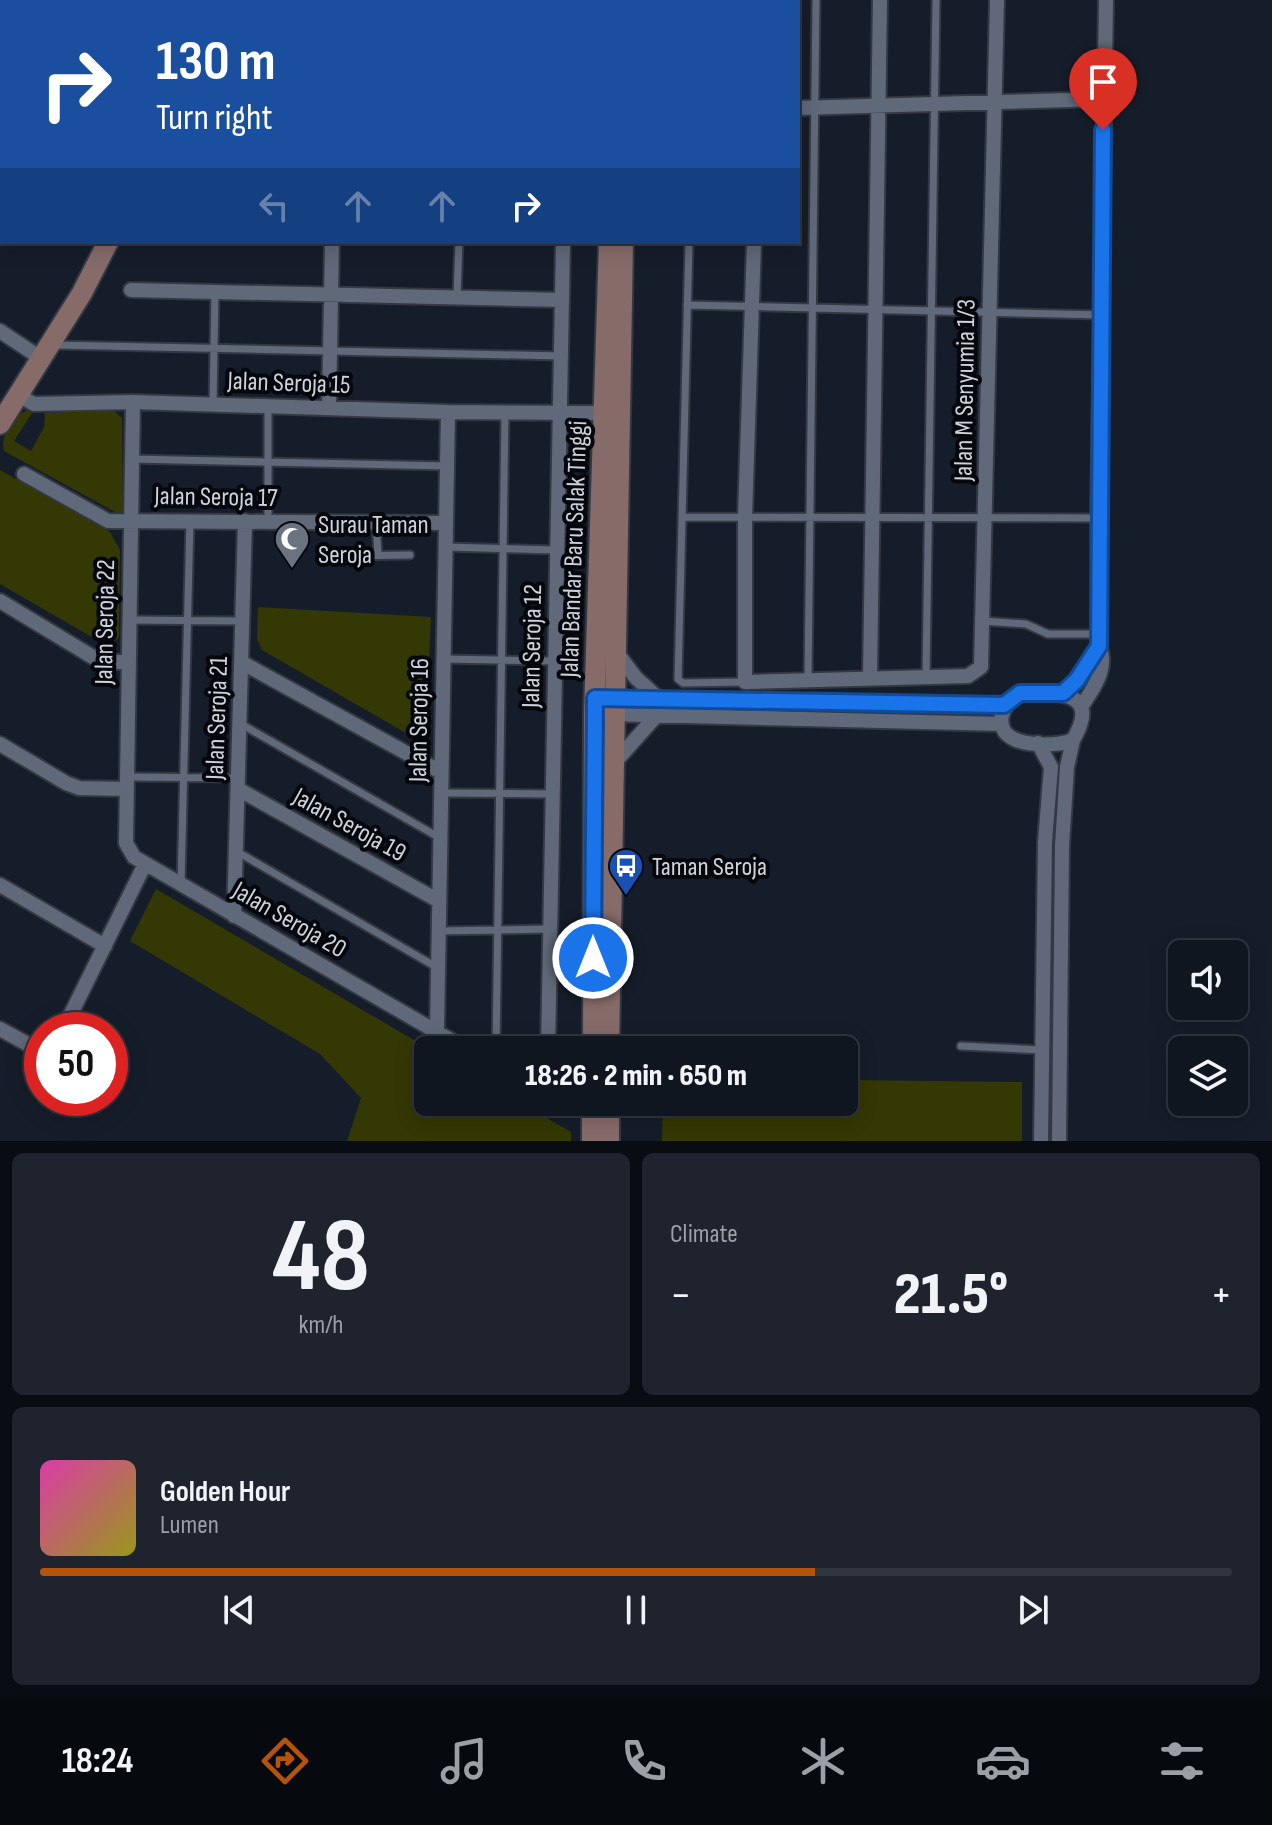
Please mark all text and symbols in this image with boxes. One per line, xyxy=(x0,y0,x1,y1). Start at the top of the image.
text: 130 m xyxy=(156,29,276,96)
icon: right xyxy=(24,32,128,136)
pin xyxy=(1069,48,1137,130)
icon: arrive xyxy=(1081,60,1125,104)
text: Turn right xyxy=(156,97,273,140)
icon: left xyxy=(252,184,296,228)
icon: ahead xyxy=(336,184,380,228)
icon: ahead xyxy=(420,184,464,228)
icon: right xyxy=(504,184,548,228)
street label: Jalan M Senyumia 1/3 xyxy=(948,299,983,482)
street label: Jalan Seroja 15 xyxy=(226,366,351,401)
street label: Jalan Bandar Baru Salak Tinggi xyxy=(554,420,594,679)
street label: Jalan Seroja 17 xyxy=(153,481,278,514)
place label: Surau Taman Seroja xyxy=(318,510,429,571)
mosque icon: Surau Taman Seroja xyxy=(273,520,311,570)
street label: Jalan Seroja 22 xyxy=(89,559,122,686)
street label: Jalan Seroja 12 xyxy=(516,584,549,709)
street label: Jalan Seroja 21 xyxy=(200,656,235,781)
street label: Jalan Seroja 16 xyxy=(403,658,436,783)
street label: Jalan Seroja 19 xyxy=(287,781,411,869)
bus stop icon: Taman Seroja xyxy=(607,847,645,897)
place label: Taman Seroja xyxy=(652,852,767,883)
street label: Jalan Seroja 20 xyxy=(226,875,352,965)
position arrow xyxy=(551,916,635,1000)
map controls xyxy=(1168,940,1248,1116)
button: sound xyxy=(1168,940,1248,1020)
speed limit sign: 50 xyxy=(24,1012,128,1116)
button: layers xyxy=(1168,1036,1248,1116)
text: 18:26 · 2 min · 650 m xyxy=(525,1058,747,1094)
text: 48 xyxy=(272,1195,370,1320)
text: Climate xyxy=(670,1219,738,1250)
text: 21.5° xyxy=(894,1259,1008,1331)
text: − xyxy=(670,1269,692,1322)
text: + xyxy=(1210,1269,1232,1322)
text: km/h xyxy=(299,1310,343,1341)
text: Golden Hour xyxy=(160,1474,290,1510)
text: Lumen xyxy=(160,1510,219,1541)
icon: previous xyxy=(217,1588,261,1632)
icon: pause xyxy=(614,1588,658,1632)
icon: next xyxy=(1011,1588,1055,1632)
icon: directions xyxy=(257,1733,313,1789)
icon: music xyxy=(436,1733,492,1789)
icon: phone xyxy=(616,1733,672,1789)
icon: climate xyxy=(795,1733,851,1789)
icon: car xyxy=(975,1733,1031,1789)
icon: filters xyxy=(1154,1733,1210,1789)
text: 18:24 xyxy=(62,1740,133,1783)

